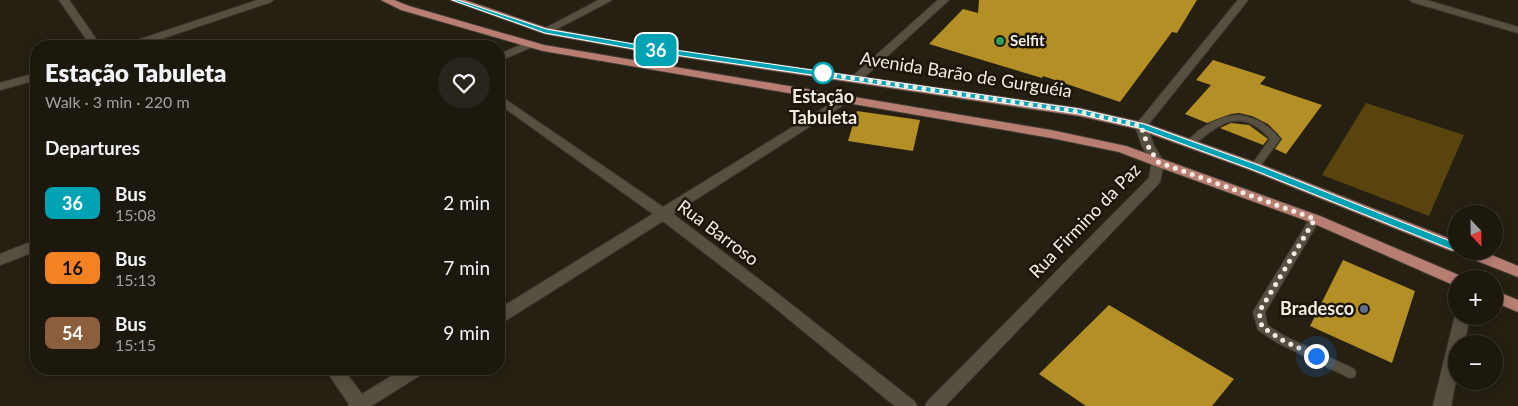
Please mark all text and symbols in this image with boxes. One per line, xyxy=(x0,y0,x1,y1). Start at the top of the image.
place label: Selfit xyxy=(1010,31,1045,49)
line badge: 36 xyxy=(634,34,678,66)
marker: Selfit xyxy=(994,35,1006,47)
text: 36 xyxy=(646,39,666,61)
street label: Avenida Barão de Gurguéia xyxy=(859,46,1074,102)
button: heart xyxy=(438,57,490,109)
text: Estação Tabuleta xyxy=(45,58,226,87)
marker: Estação Tabuleta xyxy=(812,62,834,84)
place label: Estação Tabuleta xyxy=(789,85,857,128)
text: Walk · 3 min · 220 m xyxy=(45,92,190,111)
text: Departures xyxy=(45,136,140,159)
street label: Rua Firmino da Paz xyxy=(1024,158,1145,282)
text: Bus xyxy=(115,182,146,205)
text: 2 min xyxy=(443,191,490,214)
text: 36 xyxy=(62,192,83,214)
street label: Rua Barroso xyxy=(674,195,764,270)
text: 15:08 xyxy=(115,205,156,224)
north arrow xyxy=(1448,205,1502,260)
map controls xyxy=(1448,205,1503,390)
text: Bus xyxy=(115,247,146,270)
text: 7 min xyxy=(443,256,490,279)
text: 16 xyxy=(62,257,83,279)
text: 15:13 xyxy=(115,270,156,289)
button: + xyxy=(1448,270,1503,325)
place label: Bradesco xyxy=(1280,297,1354,319)
marker: Bradesco xyxy=(1358,303,1370,315)
text: Bus xyxy=(115,312,146,335)
text: 9 min xyxy=(443,321,490,344)
text: 54 xyxy=(62,322,83,344)
text: 15:15 xyxy=(115,335,156,354)
button: − xyxy=(1448,335,1503,390)
your location xyxy=(1304,344,1329,369)

